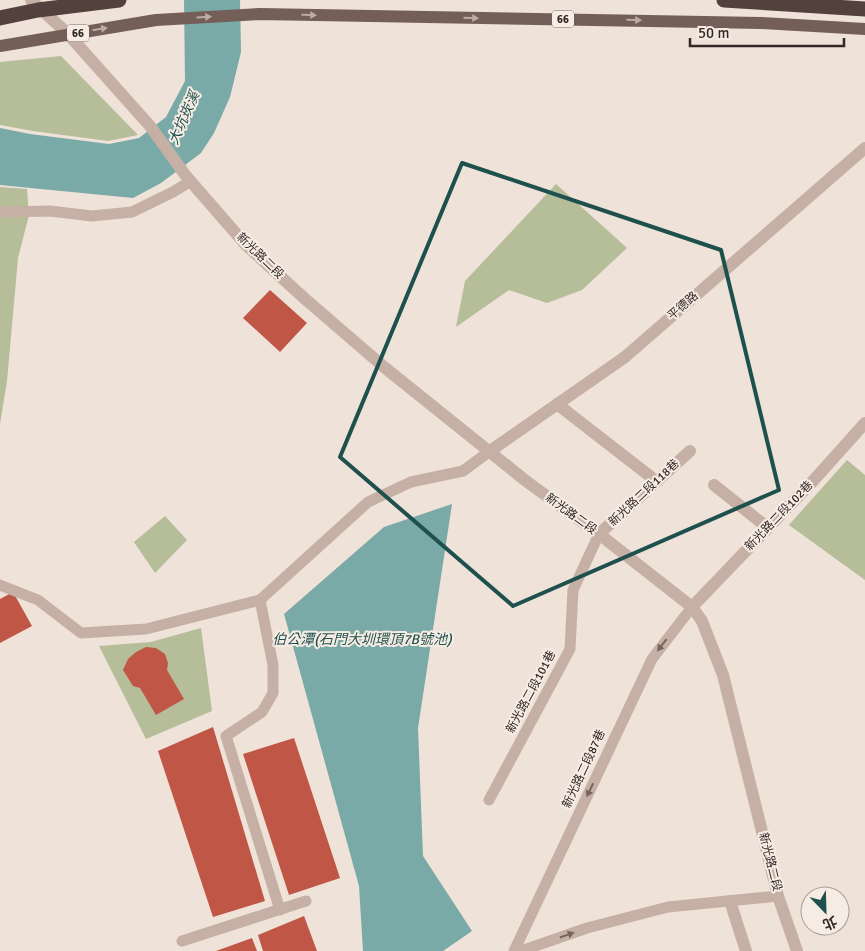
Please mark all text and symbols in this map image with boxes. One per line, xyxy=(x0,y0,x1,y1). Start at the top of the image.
road number: 66 xyxy=(552,10,574,28)
one-way arrow xyxy=(301,11,317,19)
one-way arrow xyxy=(197,13,213,21)
one-way arrow xyxy=(464,14,480,22)
scale bar xyxy=(690,15,844,47)
one-way arrow xyxy=(626,17,642,25)
road number: 66 xyxy=(67,24,89,42)
text: 50 m xyxy=(698,24,729,42)
one-way arrow xyxy=(92,25,108,33)
water label: 大坑崁溪 xyxy=(165,87,204,147)
street label: 新光路二段 xyxy=(233,230,287,282)
street label: 平德路 xyxy=(664,289,702,323)
street label: 新光路二段118巷 xyxy=(605,456,683,530)
street label: 新光路二段102巷 xyxy=(742,478,816,554)
street label: 新光路二段 xyxy=(542,490,600,538)
water label: 伯公潭(石門大圳環頂7B號池) xyxy=(272,631,453,648)
one-way arrow xyxy=(657,638,667,652)
street label: 新光路二段101巷 xyxy=(503,648,559,736)
street label: 新光路二段87巷 xyxy=(559,727,609,811)
one-way arrow xyxy=(585,783,594,798)
street label: 新光路二段 xyxy=(755,831,785,893)
north arrow xyxy=(800,886,850,936)
text: 北 xyxy=(820,912,840,933)
one-way arrow xyxy=(560,931,575,939)

